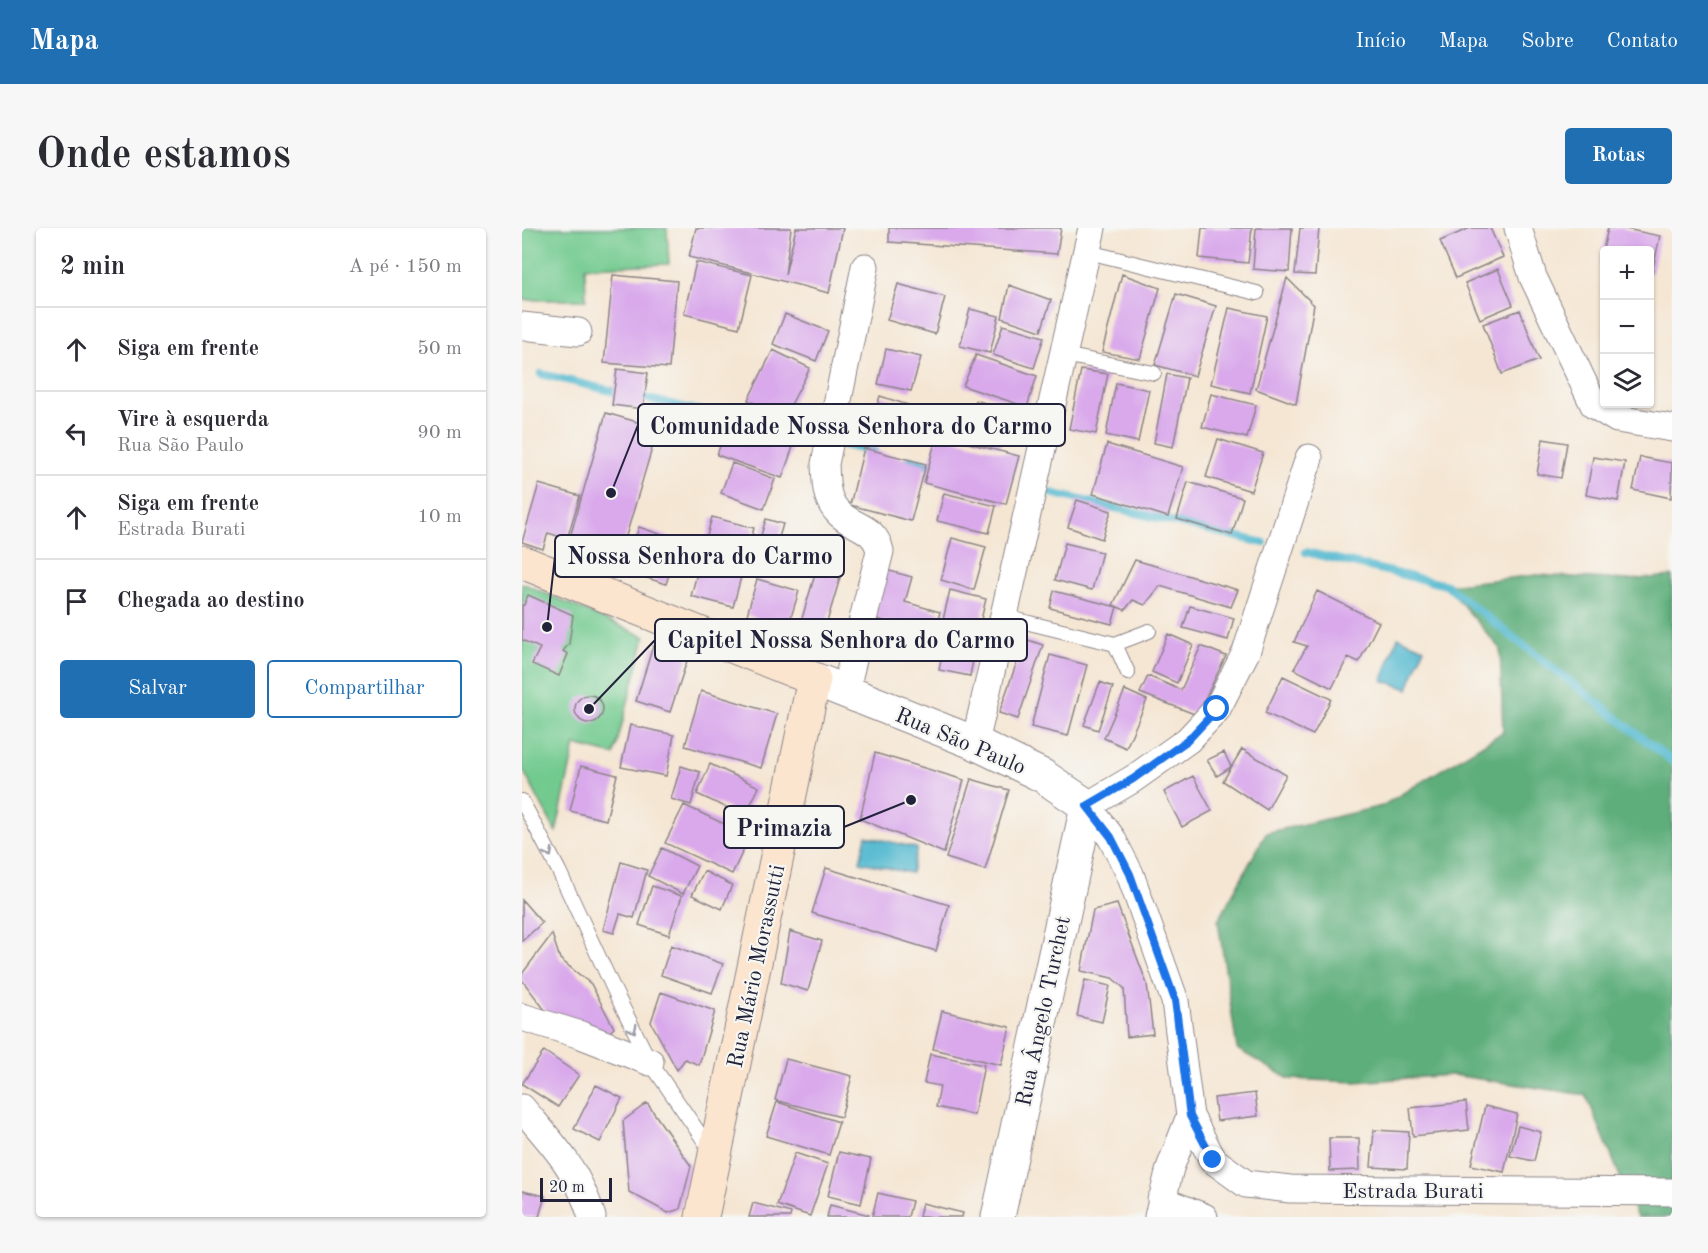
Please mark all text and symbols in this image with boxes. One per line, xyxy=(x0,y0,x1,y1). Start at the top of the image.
text: Mapa xyxy=(30,28,99,56)
text: Início xyxy=(1355,31,1406,52)
text: Mapa xyxy=(1439,31,1488,52)
text: Sobre xyxy=(1521,31,1574,52)
text: Contato xyxy=(1607,31,1678,52)
button: Rotas xyxy=(1565,128,1672,184)
text: Onde estamos xyxy=(36,135,291,177)
map controls xyxy=(1600,246,1654,408)
button: + xyxy=(1600,246,1654,300)
text: 2 min xyxy=(60,254,125,280)
text: A pé · 150 m xyxy=(348,257,462,277)
button: − xyxy=(1600,300,1654,354)
icon: ahead xyxy=(60,333,93,366)
text: Siga em frente xyxy=(117,338,259,360)
text: 50 m xyxy=(417,339,462,359)
button: layers xyxy=(1600,354,1654,408)
callout: Comunidade Nossa Senhora do Carmo xyxy=(638,404,1065,446)
text: Vire à esquerda xyxy=(117,409,269,431)
text: Comunidade Nossa Senhora do Carmo xyxy=(650,416,1052,440)
icon: left xyxy=(60,417,93,450)
text: 90 m xyxy=(417,423,462,443)
text: Rua São Paulo xyxy=(117,436,244,456)
text: Siga em frente xyxy=(117,493,259,515)
icon: ahead xyxy=(60,501,93,534)
text: 10 m xyxy=(417,507,462,527)
text: Estrada Burati xyxy=(117,520,245,540)
callout: Nossa Senhora do Carmo xyxy=(555,535,844,577)
text: Nossa Senhora do Carmo xyxy=(567,546,833,570)
icon: arrive xyxy=(60,585,93,618)
text: Chegada ao destino xyxy=(117,590,305,612)
callout: Capitel Nossa Senhora do Carmo xyxy=(655,619,1027,661)
text: Capitel Nossa Senhora do Carmo xyxy=(667,630,1015,654)
button: Salvar xyxy=(60,660,255,718)
button: Compartilhar xyxy=(267,660,462,718)
route start xyxy=(1203,695,1229,721)
street label: Rua São Paulo xyxy=(892,704,1029,779)
callout: Primazia xyxy=(724,806,844,848)
text: Primazia xyxy=(736,818,832,842)
one-way arrow xyxy=(542,846,554,857)
street label: Rua Mário Morassutti xyxy=(725,863,789,1070)
street label: Rua Ângelo Turchet xyxy=(1010,914,1075,1109)
one-way arrow xyxy=(626,1022,638,1033)
route end xyxy=(1199,1146,1225,1172)
scale bar xyxy=(540,1175,612,1202)
text: 20 m xyxy=(549,1180,585,1196)
street label: Estrada Burati xyxy=(1342,1181,1484,1203)

